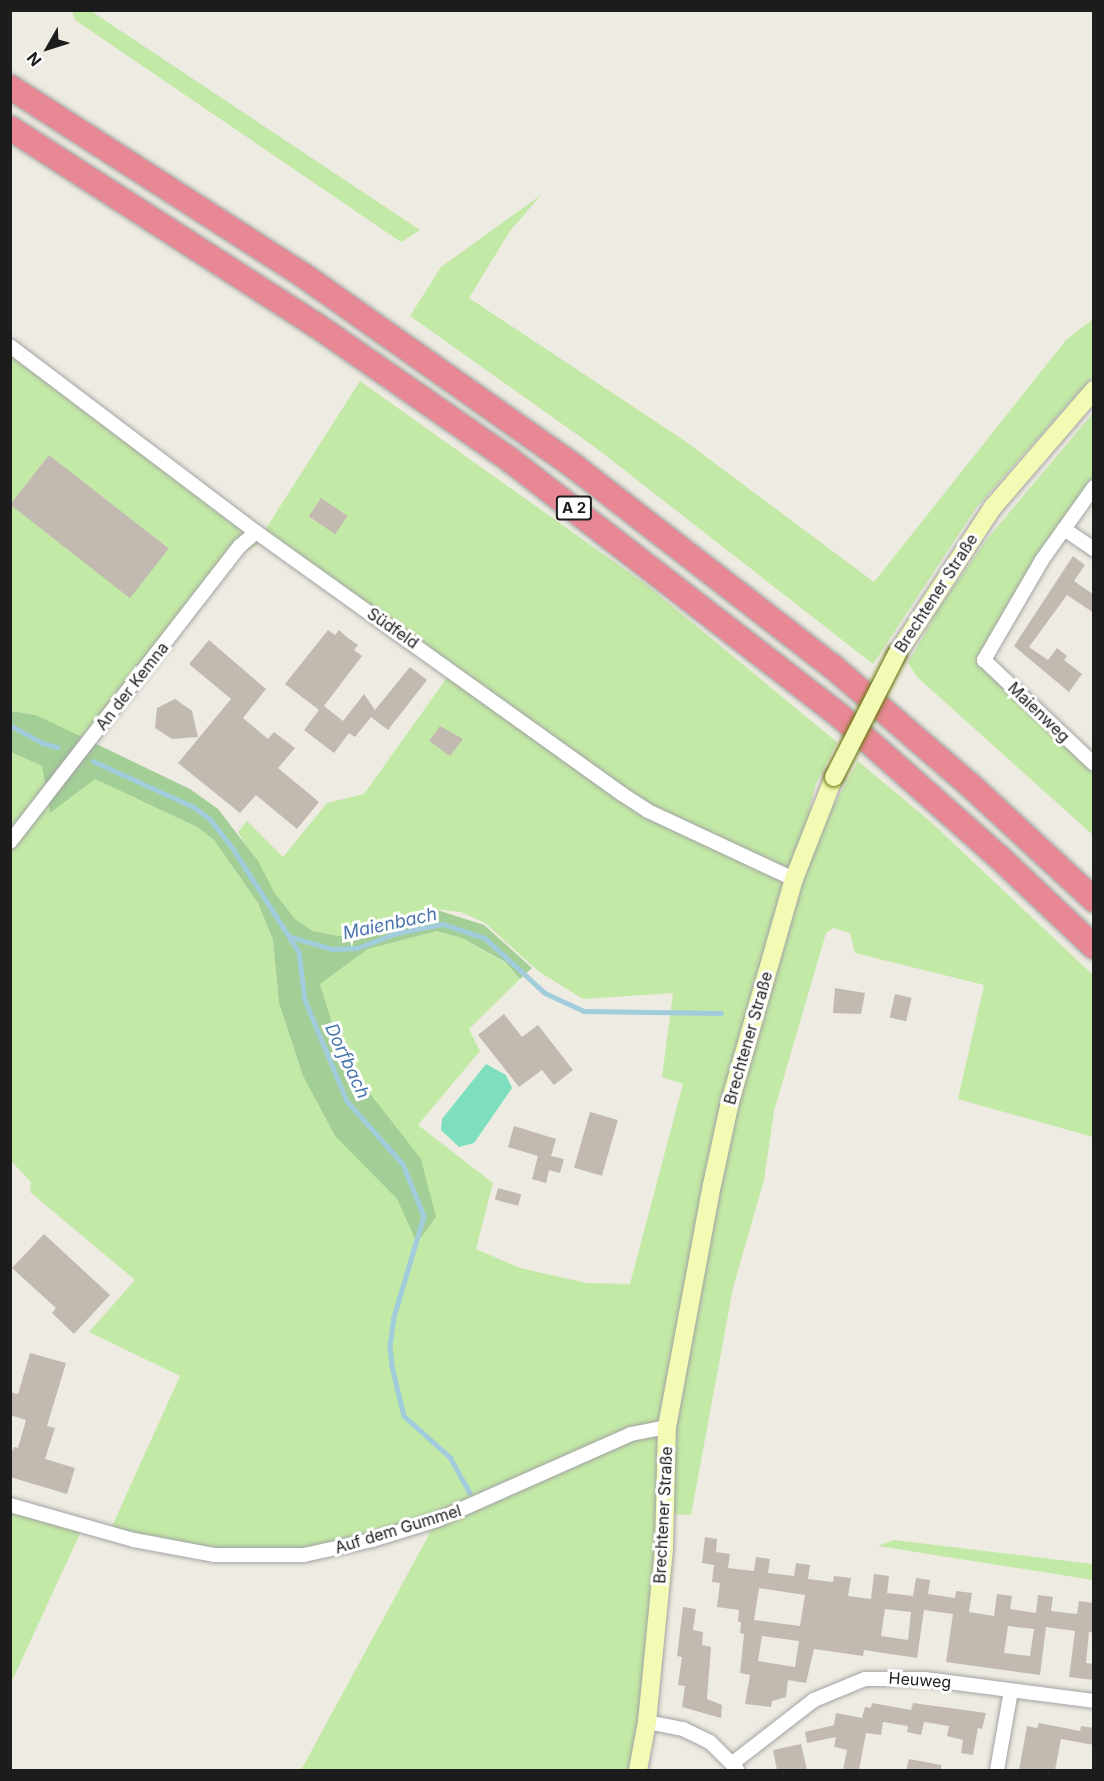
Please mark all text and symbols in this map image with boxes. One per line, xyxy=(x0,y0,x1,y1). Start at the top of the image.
north arrow xyxy=(18,18,78,78)
text: N xyxy=(22,48,46,70)
road number: A 2 xyxy=(554,496,594,520)
street label: Brechtener Straße xyxy=(890,530,982,656)
street label: Südfeld xyxy=(364,604,422,652)
street label: An der Kemna xyxy=(92,638,172,734)
street label: Maienweg xyxy=(1004,678,1074,746)
water label: Maienbach xyxy=(341,903,439,945)
street label: Brechtener Straße xyxy=(720,969,776,1107)
water label: Dorfbach xyxy=(320,1020,374,1102)
street label: Brechtener Straße xyxy=(650,1446,676,1584)
street label: Auf dem Gummel xyxy=(332,1501,464,1557)
street label: Heuweg xyxy=(888,1668,952,1692)

